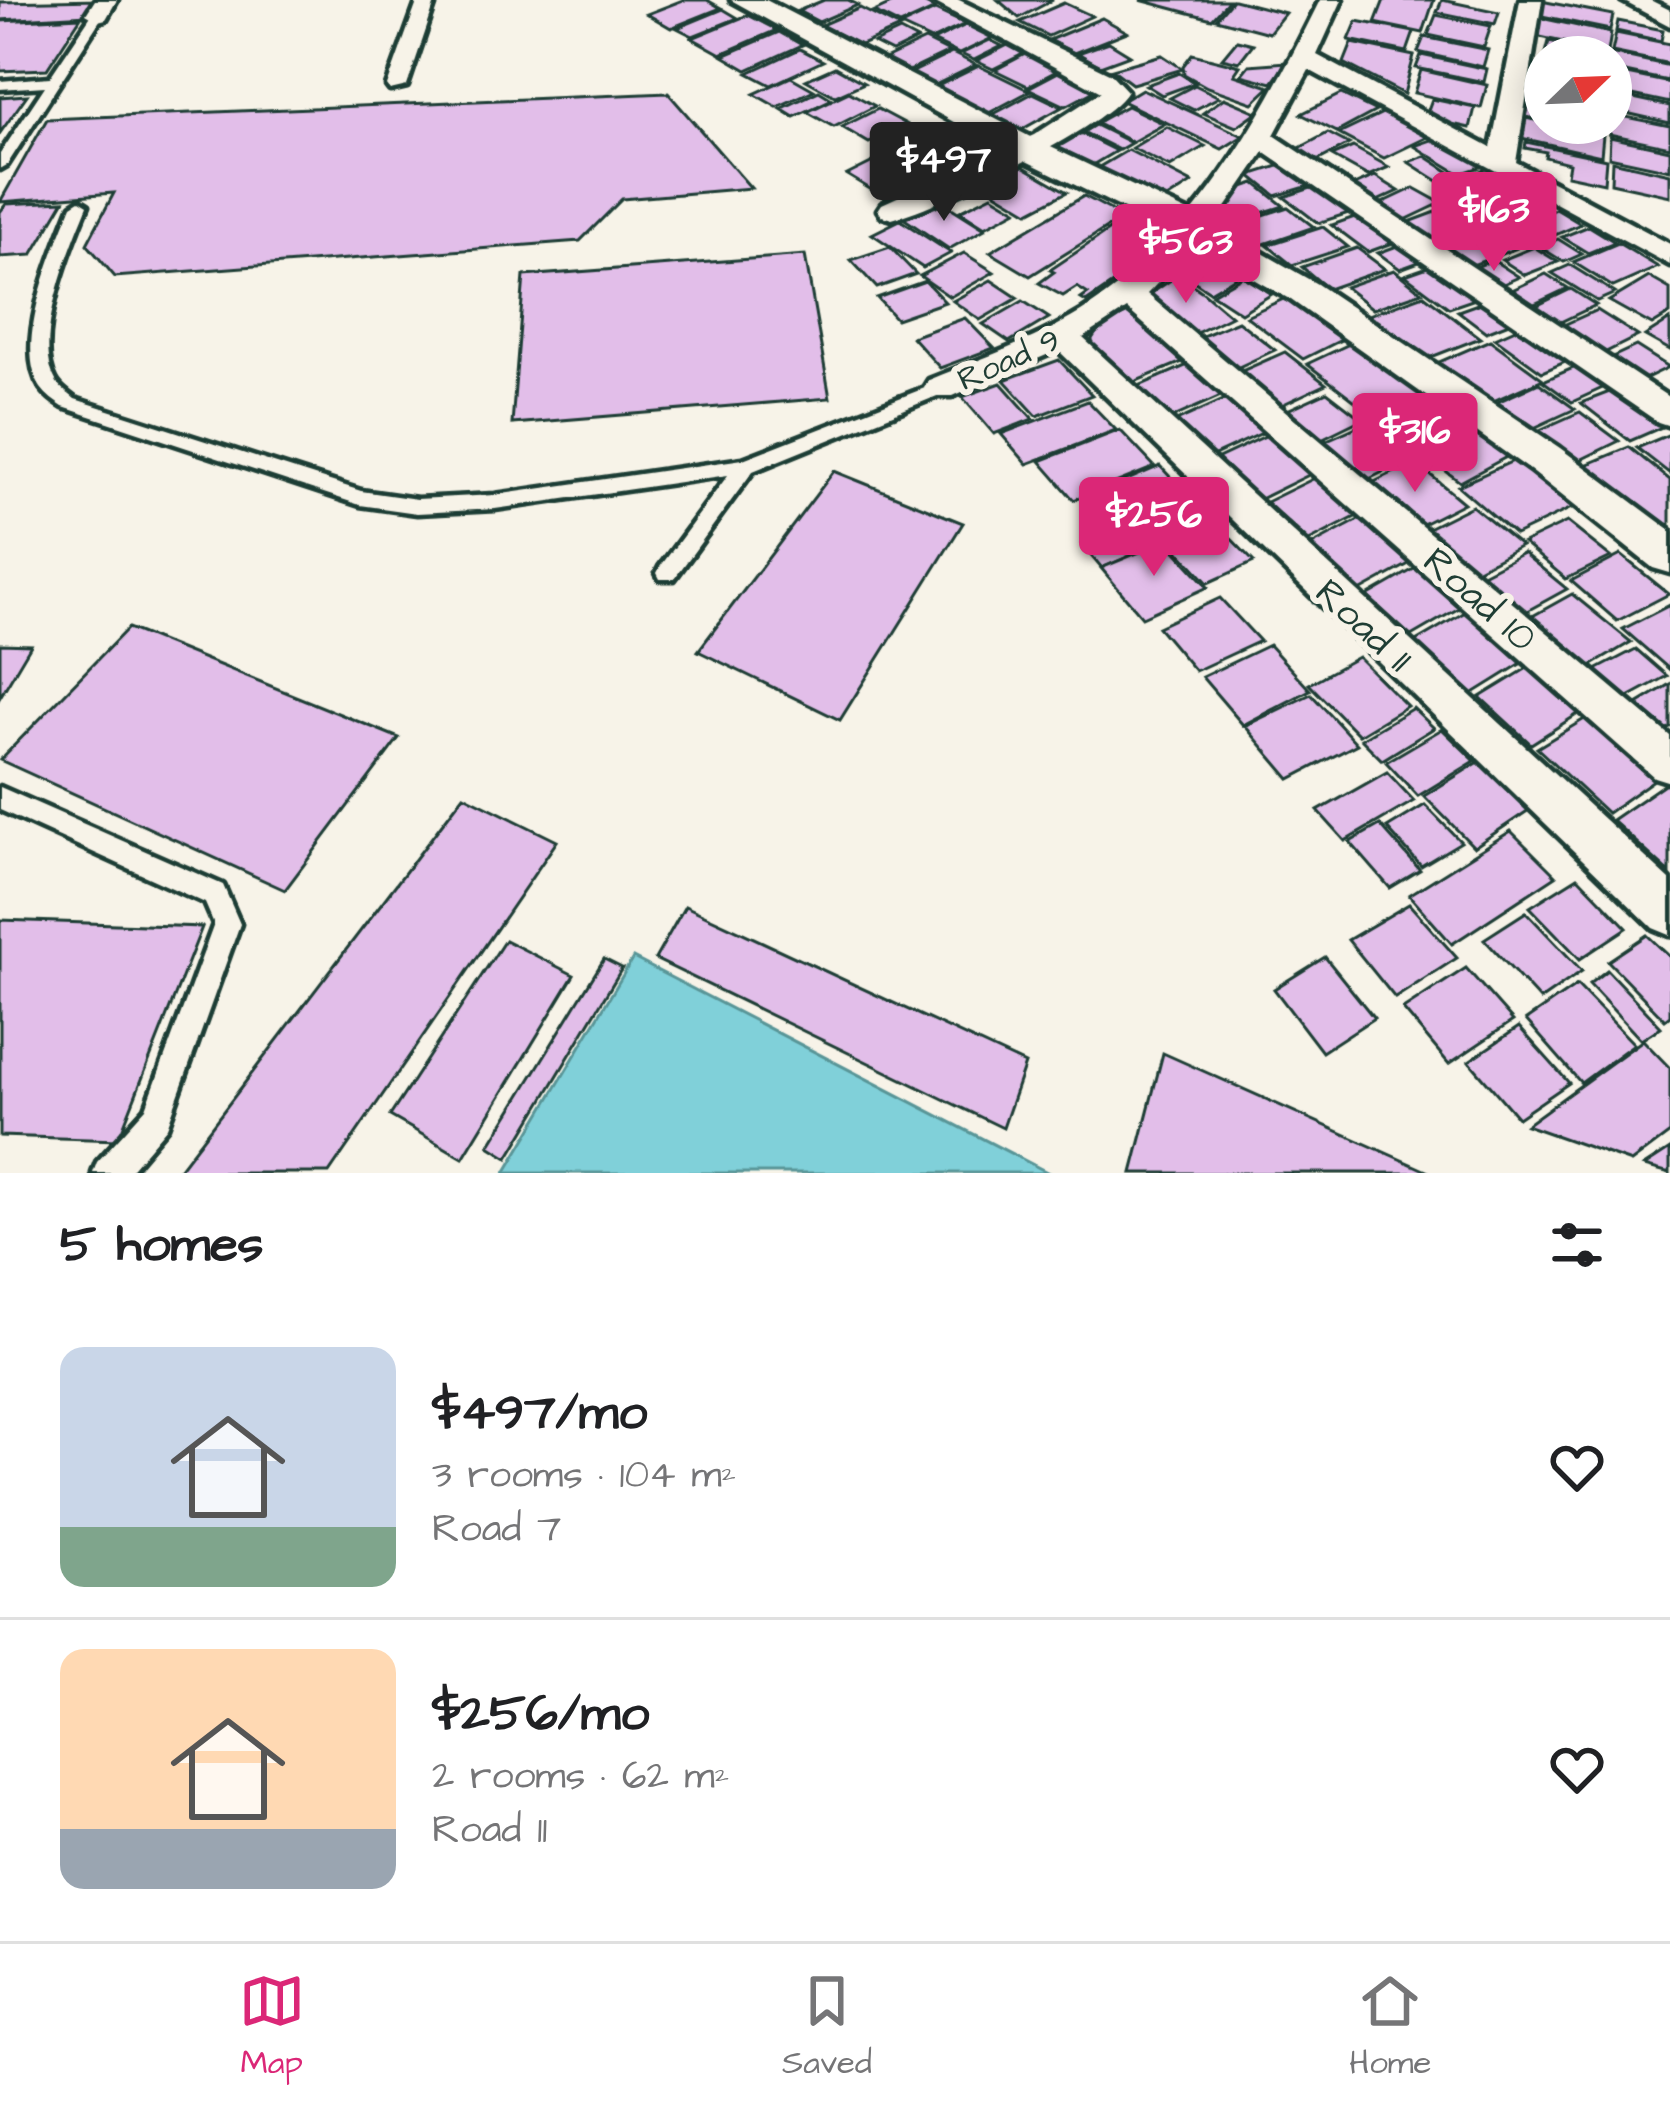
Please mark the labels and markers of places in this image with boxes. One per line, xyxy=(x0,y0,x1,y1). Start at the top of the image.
pin: $497 xyxy=(873,122,1015,224)
pin: $163 xyxy=(1423,172,1565,274)
pin: $563 xyxy=(1115,204,1257,306)
pin: $316 xyxy=(1344,393,1486,495)
pin: $256 xyxy=(1083,477,1225,579)

